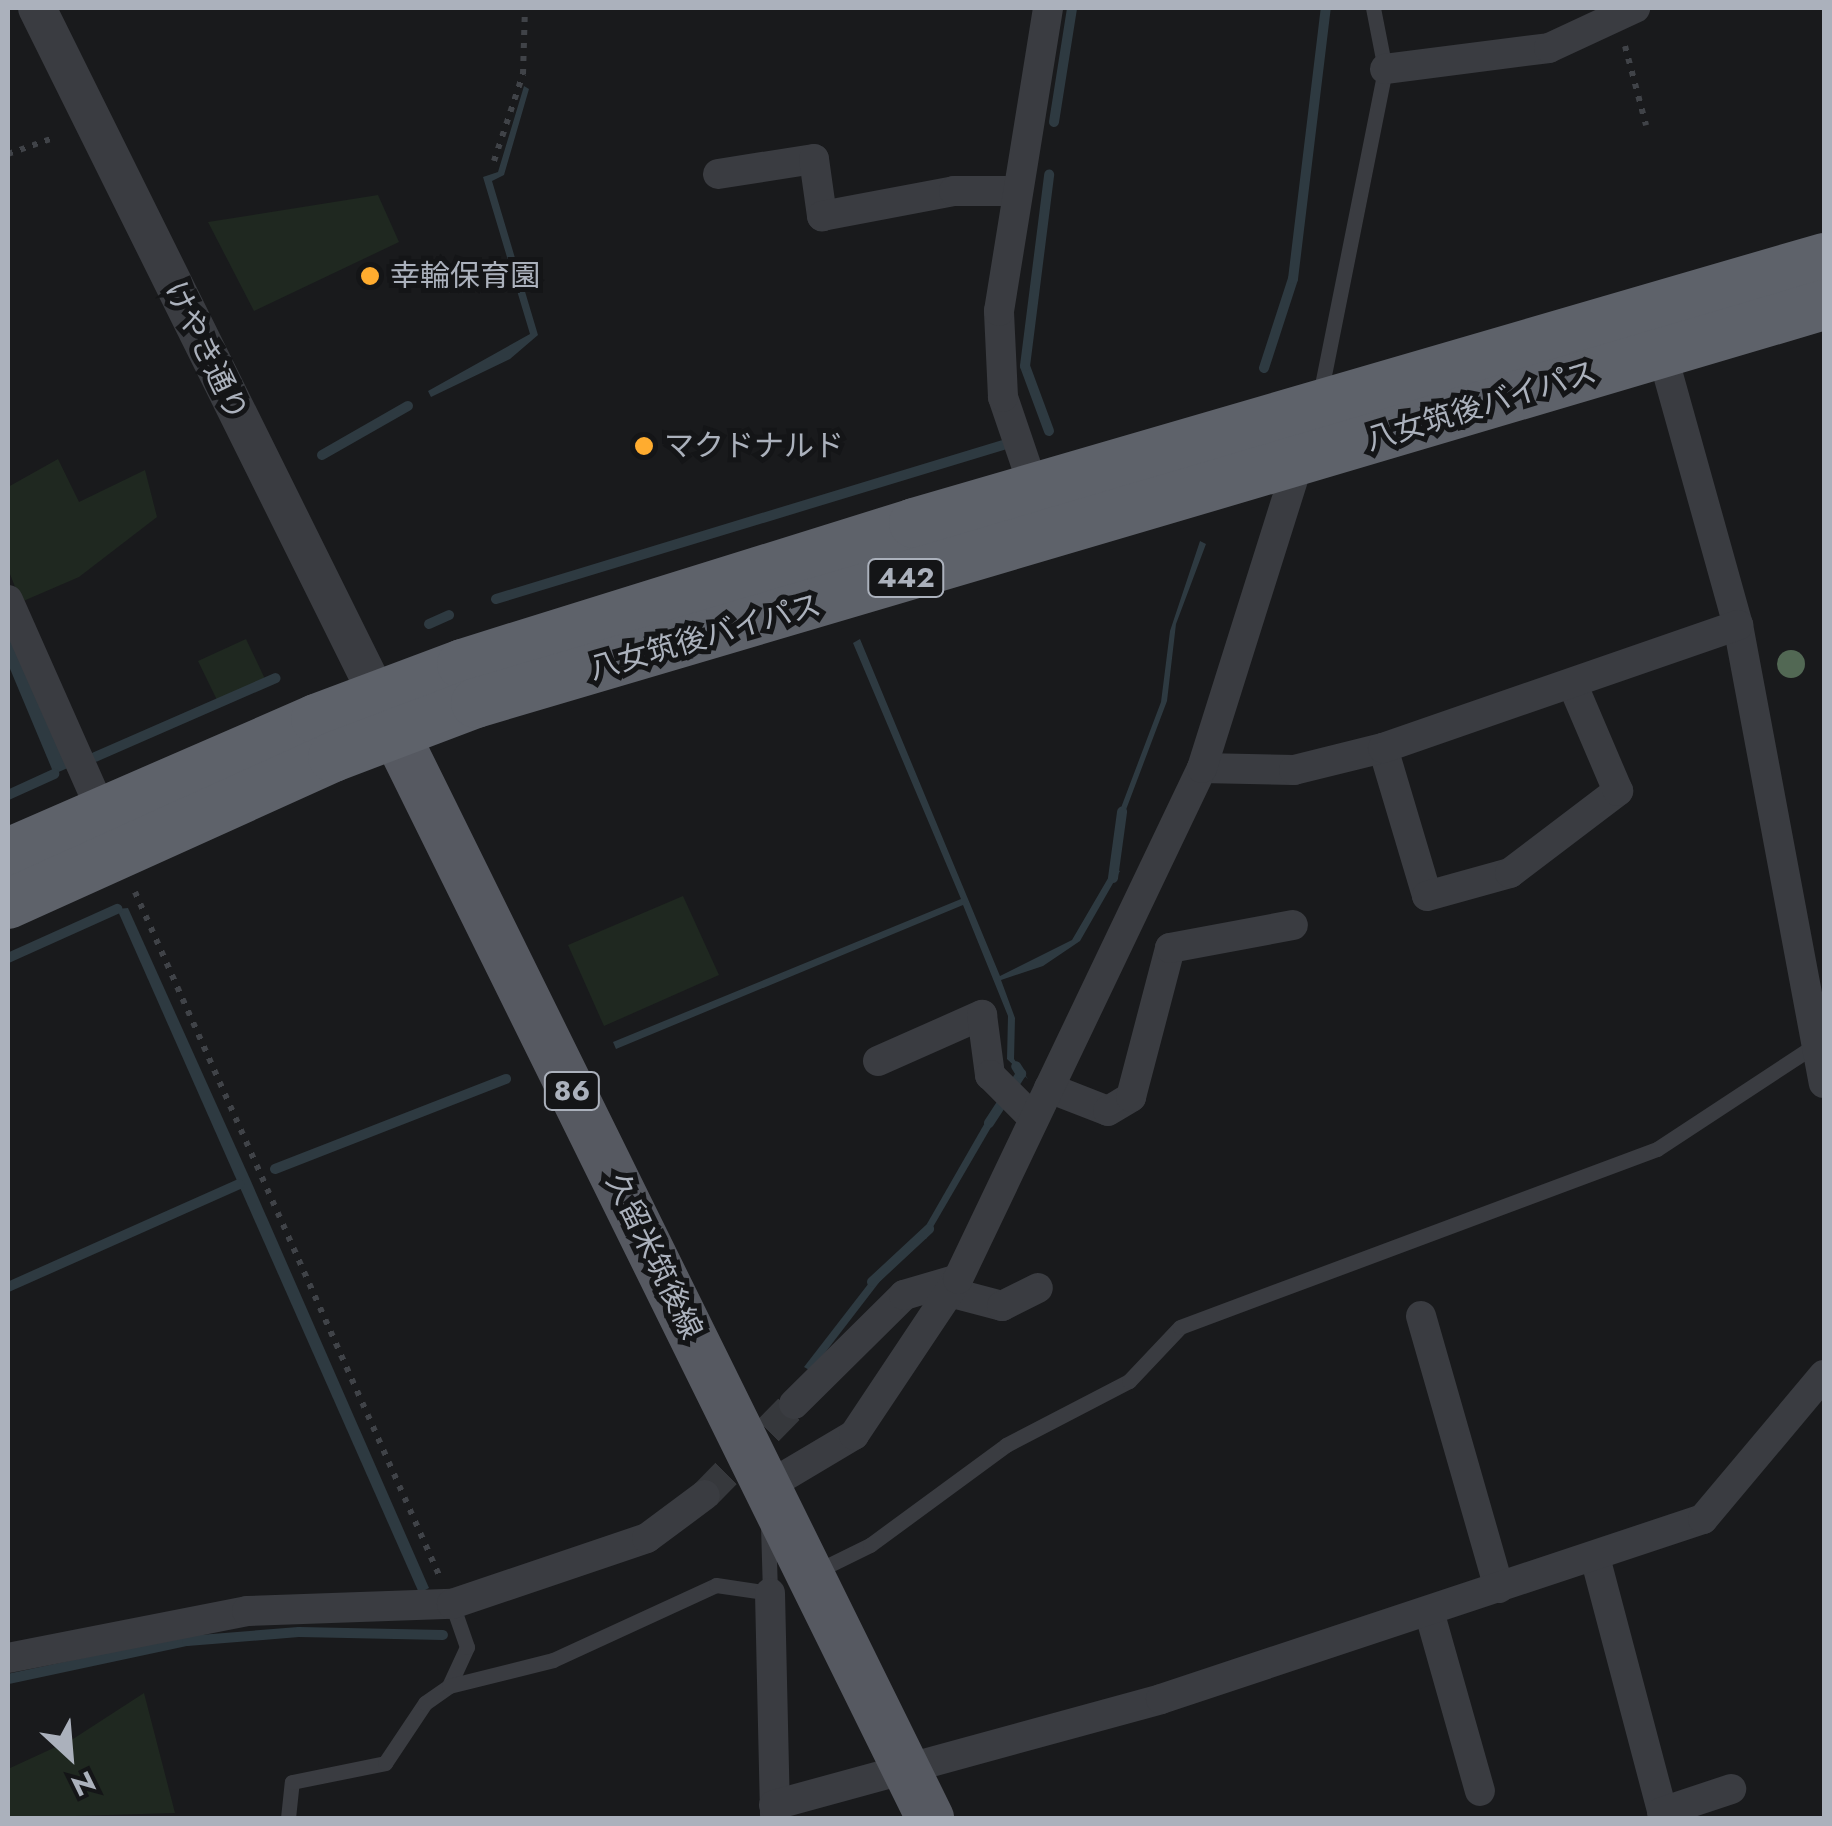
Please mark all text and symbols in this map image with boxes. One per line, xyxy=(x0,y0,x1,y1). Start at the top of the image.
place label: 幸輪保育園 xyxy=(390,258,540,294)
marker: 幸輪保育園 xyxy=(359,265,381,287)
street label: けやき通り xyxy=(157,276,255,426)
street label: 八女筑後バイパス xyxy=(1361,354,1601,458)
place label: マクドナルド xyxy=(664,428,844,464)
marker: マクドナルド xyxy=(633,435,655,457)
road number: 442 xyxy=(866,555,946,601)
street label: 八女筑後バイパス xyxy=(585,587,825,687)
road number: 86 xyxy=(542,1068,602,1114)
street label: 久留米筑後線 xyxy=(598,1167,710,1345)
north arrow xyxy=(20,1706,120,1806)
text: N xyxy=(64,1760,102,1807)

